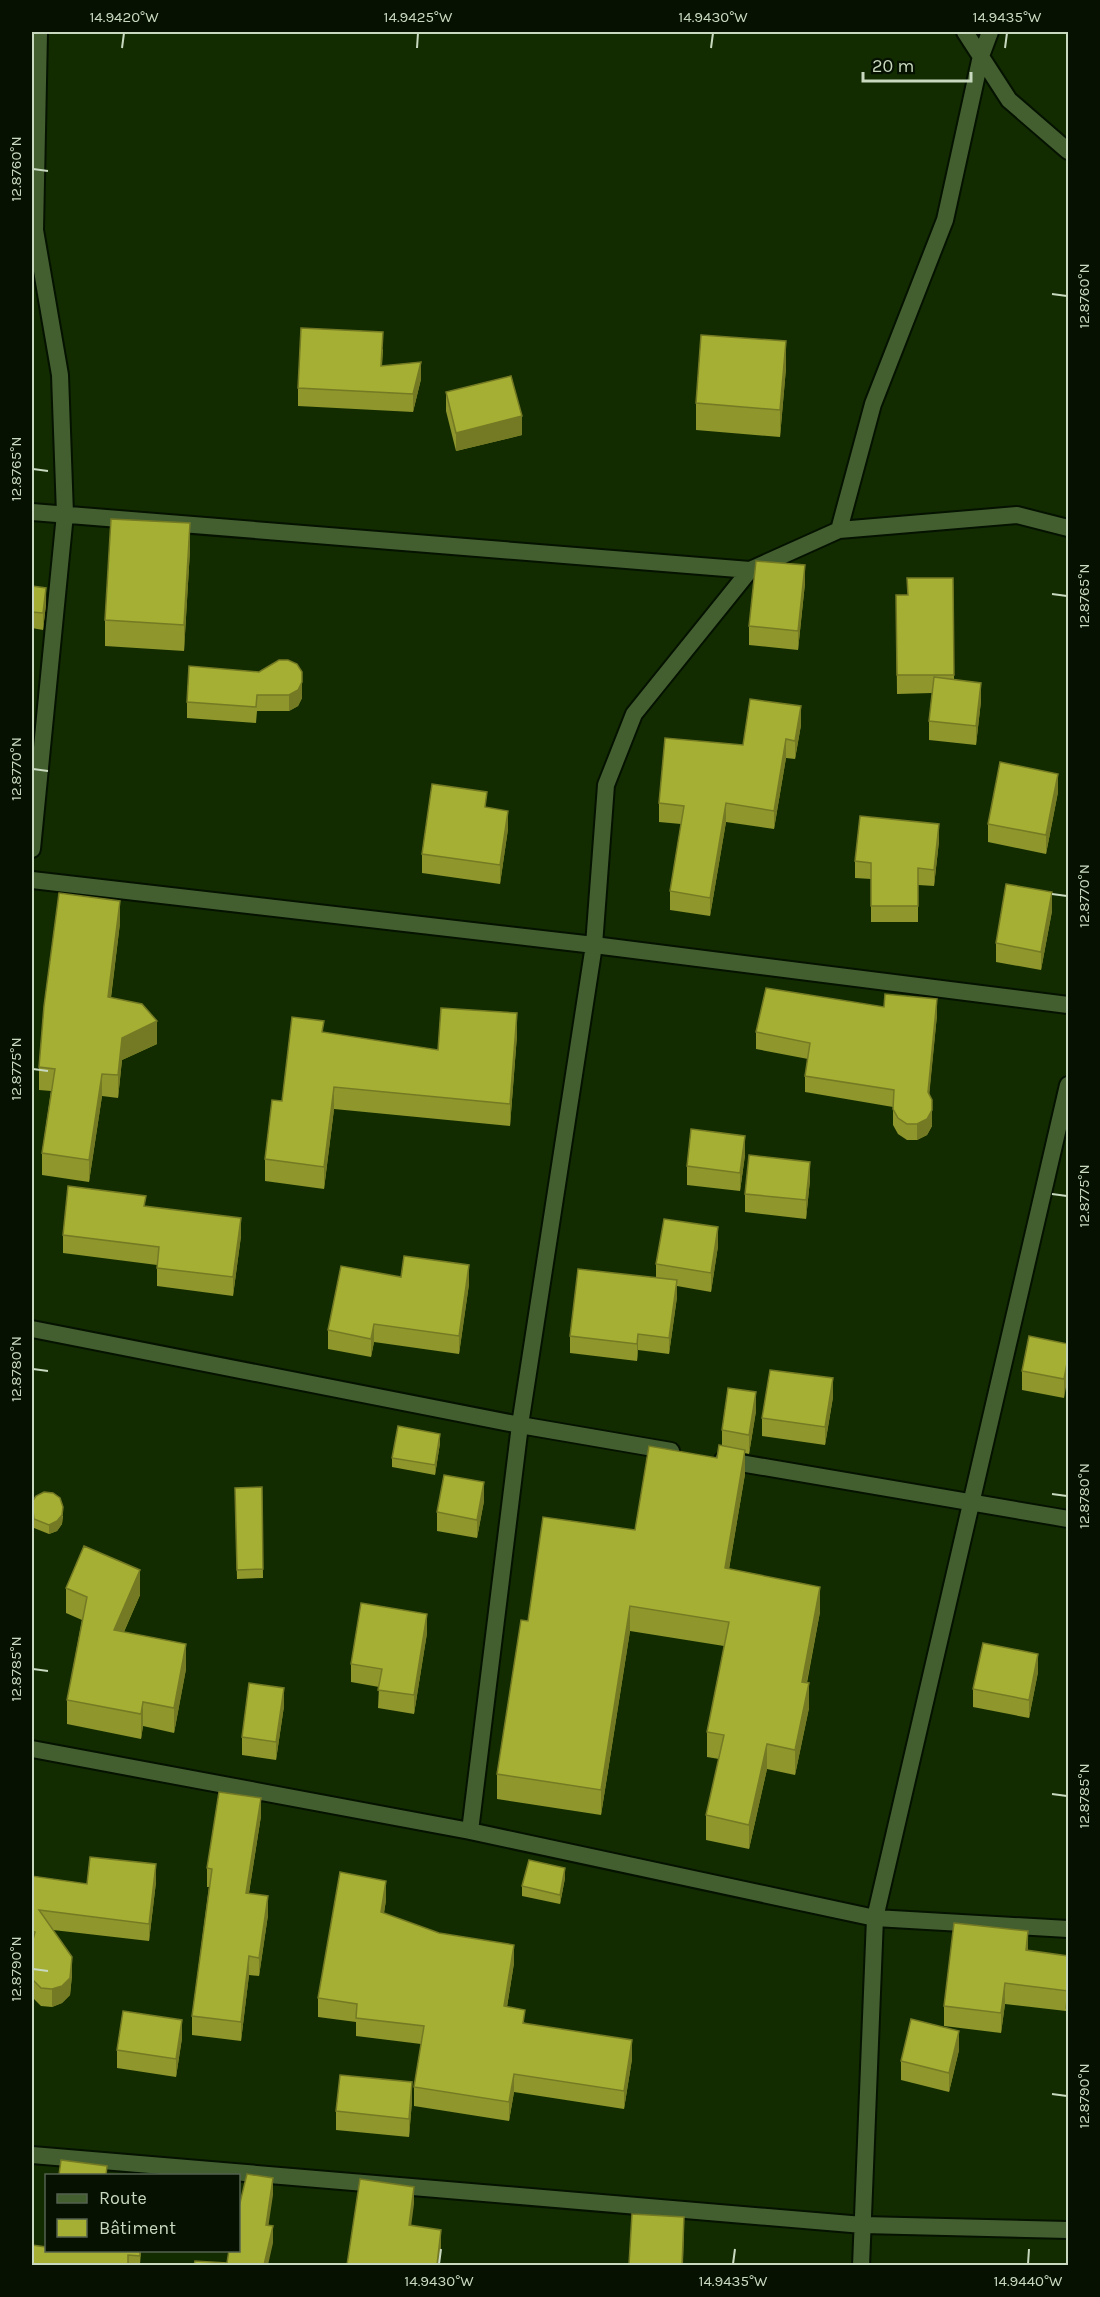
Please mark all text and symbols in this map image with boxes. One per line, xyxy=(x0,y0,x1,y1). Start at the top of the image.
text: 14.9420°W xyxy=(89,8,159,26)
text: 14.9425°W xyxy=(384,8,453,26)
text: 14.9430°W xyxy=(678,8,748,26)
text: 14.9435°W xyxy=(973,8,1042,26)
scale bar xyxy=(863,45,971,83)
text: 20 m xyxy=(872,55,914,77)
text: 12.8760°N xyxy=(7,136,25,202)
text: 12.8760°N xyxy=(1075,263,1093,329)
text: 12.8765°N xyxy=(7,436,25,502)
text: 12.8765°N xyxy=(1075,563,1093,629)
text: 12.8770°N xyxy=(7,737,25,801)
text: 12.8770°N xyxy=(1075,864,1093,928)
text: 12.8775°N xyxy=(7,1037,25,1101)
text: 12.8775°N xyxy=(1075,1164,1093,1228)
text: 12.8780°N xyxy=(7,1336,25,1402)
text: 12.8780°N xyxy=(1075,1463,1093,1529)
text: 12.8785°N xyxy=(7,1636,25,1702)
text: 12.8785°N xyxy=(1075,1763,1093,1829)
text: 12.8790°N xyxy=(7,1936,25,2002)
text: 12.8790°N xyxy=(1075,2063,1093,2129)
legend xyxy=(45,2174,240,2252)
text: Route xyxy=(99,2187,147,2209)
text: Bâtiment xyxy=(99,2217,176,2239)
text: 14.9430°W xyxy=(404,2272,474,2290)
text: 14.9435°W xyxy=(699,2272,768,2290)
text: 14.9440°W xyxy=(994,2272,1063,2290)

